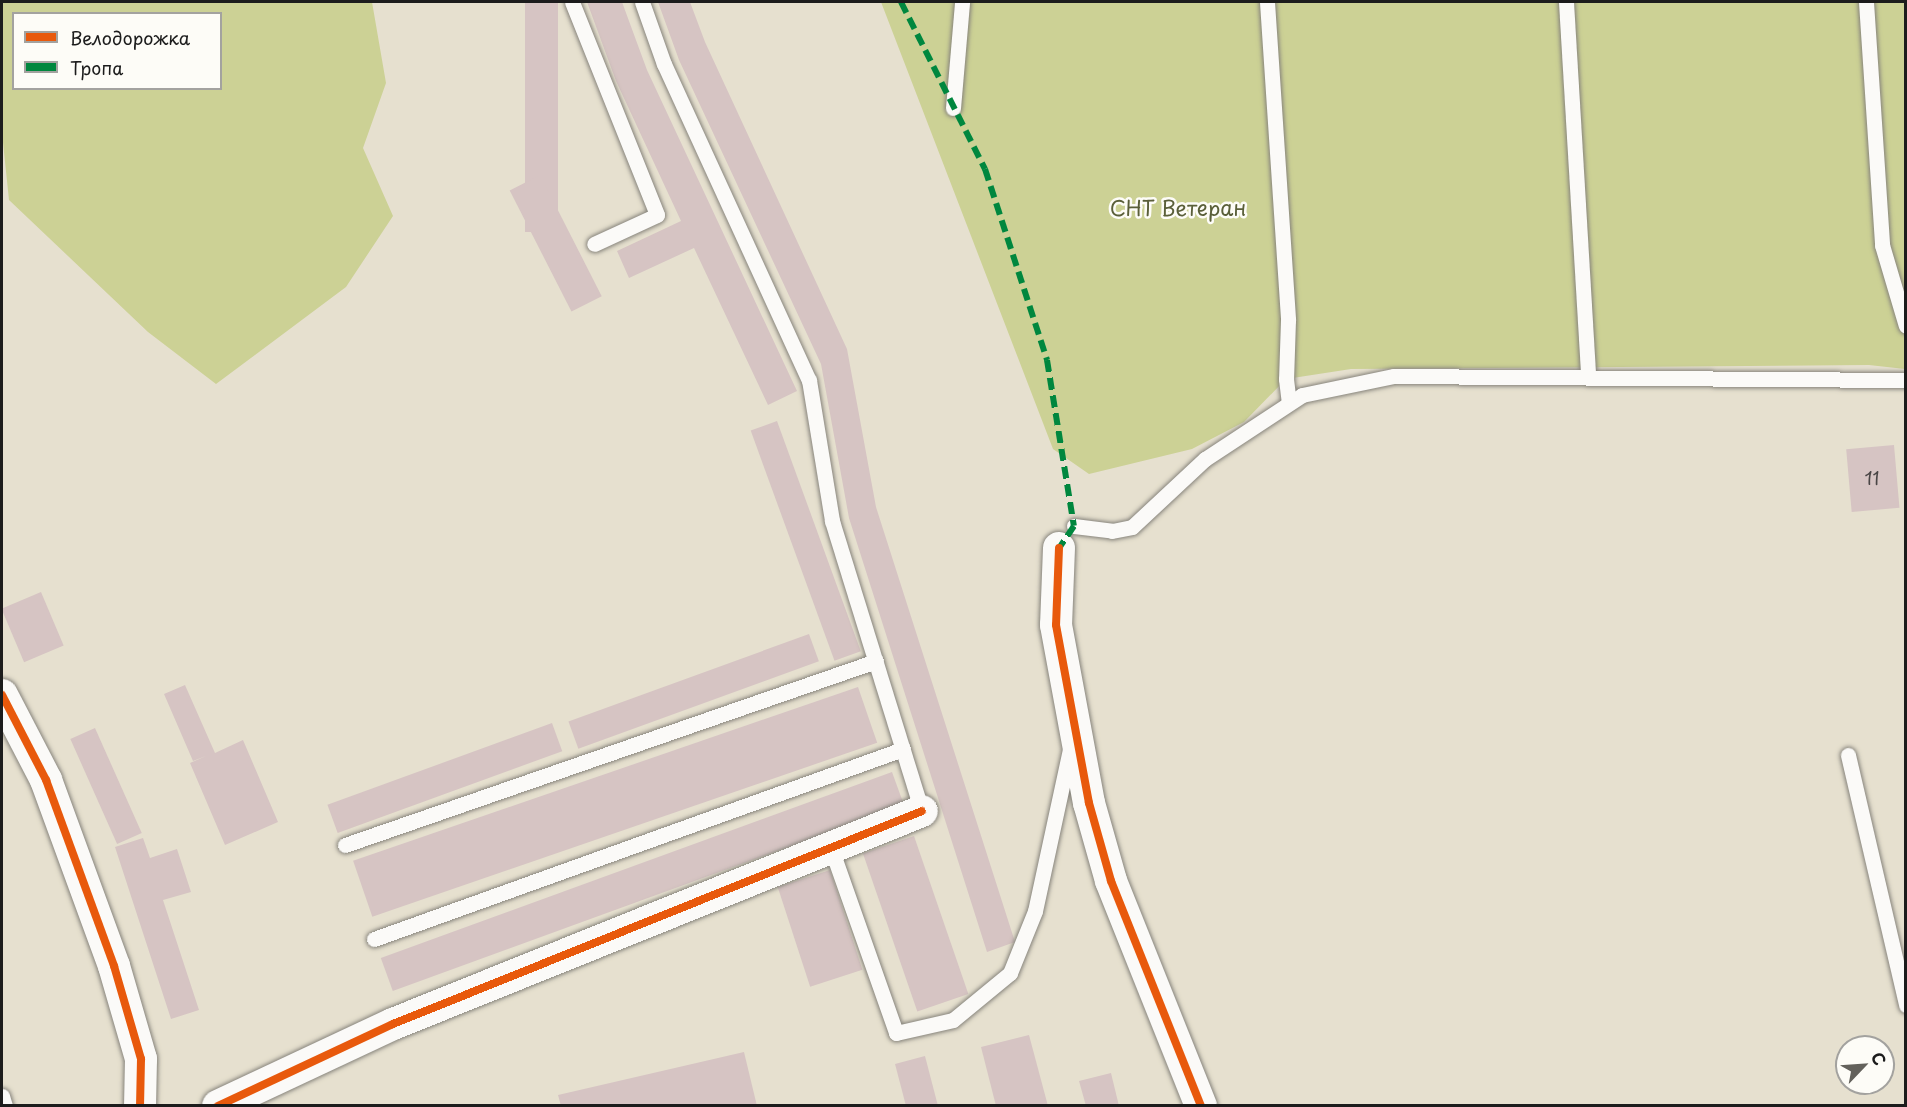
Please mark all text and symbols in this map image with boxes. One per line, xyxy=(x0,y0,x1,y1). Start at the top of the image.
legend xyxy=(12,12,222,90)
text: Велодорожка xyxy=(70,24,190,51)
text: Тропа xyxy=(70,54,123,81)
park label: СНТ Ветеран xyxy=(1109,194,1247,220)
house number: 11 xyxy=(1864,467,1880,489)
north arrow xyxy=(1835,1035,1895,1095)
text: С xyxy=(1866,1048,1893,1069)

